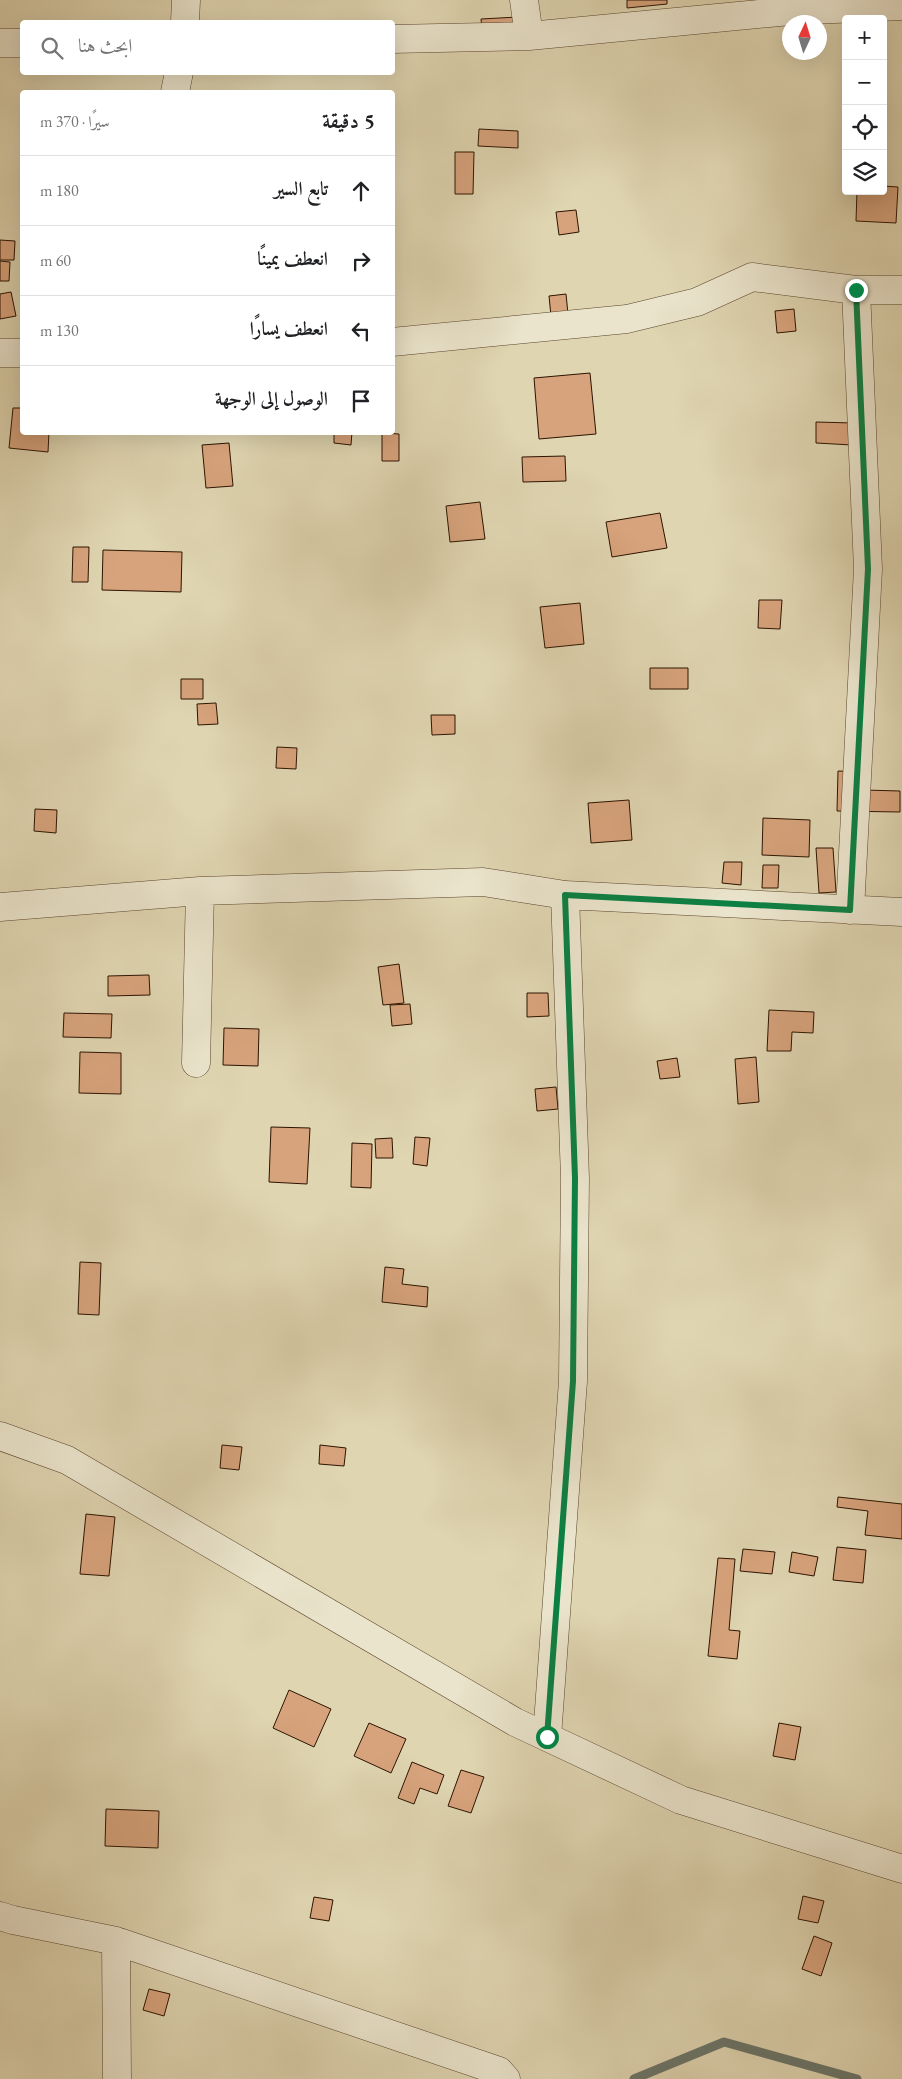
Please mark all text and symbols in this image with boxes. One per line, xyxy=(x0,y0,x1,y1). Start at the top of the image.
north arrow xyxy=(782,15,827,60)
map controls xyxy=(842,15,887,195)
button: + xyxy=(842,15,887,60)
search box xyxy=(20,20,395,75)
text: ابحث هنا xyxy=(78,33,132,58)
icon: search xyxy=(38,34,66,62)
button: − xyxy=(842,60,887,105)
button: locate xyxy=(842,105,887,150)
text: 5 دقيقة xyxy=(322,107,375,134)
text: سيرًا · 370 m xyxy=(40,111,110,132)
button: layers xyxy=(842,150,887,195)
text: تابع السير xyxy=(274,176,328,201)
icon: ahead xyxy=(347,177,375,205)
text: 180 m xyxy=(40,180,79,201)
text: انعطف يمينًا xyxy=(257,246,328,271)
icon: right xyxy=(347,247,375,275)
text: 60 m xyxy=(40,250,71,271)
route end xyxy=(845,279,868,302)
text: انعطف يسارًا xyxy=(250,316,328,341)
icon: left xyxy=(347,317,375,345)
text: 130 m xyxy=(40,320,79,341)
text: الوصول إلى الوجهة xyxy=(215,386,328,411)
icon: arrive xyxy=(347,387,375,415)
route start xyxy=(536,1726,559,1749)

